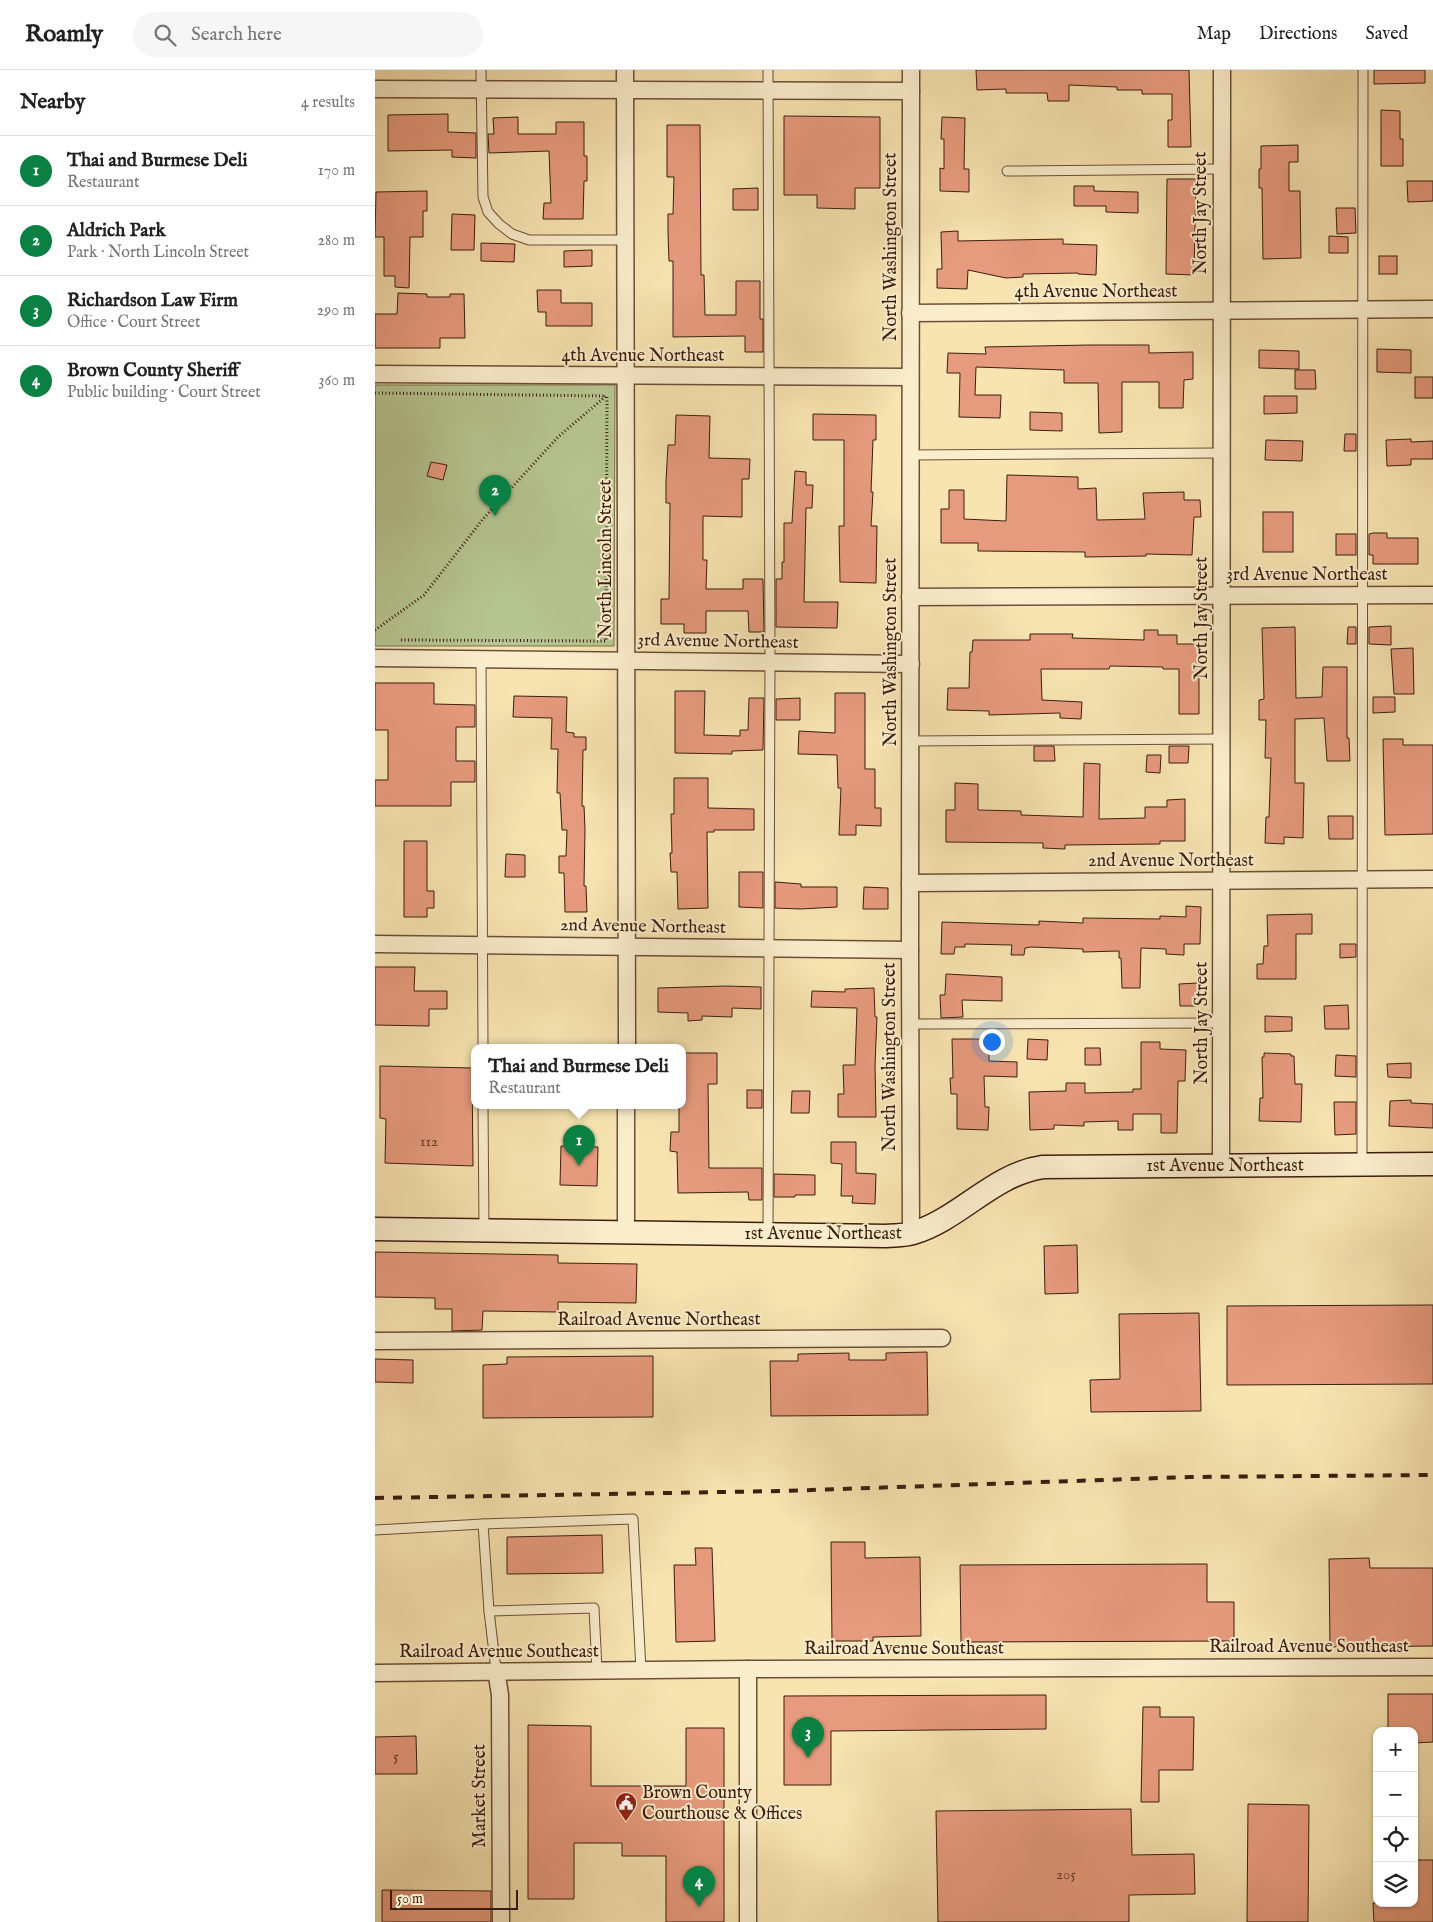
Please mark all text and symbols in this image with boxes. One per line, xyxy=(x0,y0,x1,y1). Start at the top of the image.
search box xyxy=(133,12,483,57)
text: Roamly xyxy=(25,19,103,50)
icon: search xyxy=(151,21,179,49)
text: Search here xyxy=(191,23,282,47)
text: Map xyxy=(1197,23,1231,46)
text: Directions xyxy=(1259,23,1337,46)
text: Saved xyxy=(1365,23,1408,46)
text: Nearby xyxy=(20,89,85,116)
text: 4 results xyxy=(301,93,355,113)
text: Thai and Burmese Deli xyxy=(67,149,248,173)
street label: North Jay Street xyxy=(1190,152,1213,275)
street label: North Washington Street xyxy=(880,153,903,341)
text: 1 xyxy=(33,161,39,181)
text: 170 m xyxy=(318,161,355,181)
text: Restaurant xyxy=(67,173,140,193)
text: Aldrich Park xyxy=(67,219,166,243)
text: 2 xyxy=(32,231,40,251)
text: 280 m xyxy=(318,231,355,251)
text: Park · North Lincoln Street xyxy=(67,243,249,263)
street label: 4th Avenue Northeast xyxy=(1014,281,1178,304)
text: Richardson Law Firm xyxy=(67,289,238,313)
text: 3 xyxy=(33,301,39,321)
text: 290 m xyxy=(317,301,355,321)
text: Office · Court Street xyxy=(67,313,200,333)
street label: 4th Avenue Northeast xyxy=(561,345,725,368)
text: Brown County Sheriff xyxy=(67,359,239,383)
text: 4 xyxy=(32,371,40,391)
text: 360 m xyxy=(319,371,355,391)
text: Public building · Court Street xyxy=(67,383,261,403)
pin: 2 xyxy=(479,475,511,516)
street label: North Lincoln Street xyxy=(595,480,618,638)
street label: North Jay Street xyxy=(1191,557,1214,680)
street label: North Washington Street xyxy=(880,558,903,746)
street label: 3rd Avenue Northeast xyxy=(1226,564,1388,587)
street label: 3rd Avenue Northeast xyxy=(637,629,799,655)
street label: 2nd Avenue Northeast xyxy=(1088,850,1254,873)
street label: 2nd Avenue Northeast xyxy=(560,914,726,940)
street label: North Jay Street xyxy=(1191,962,1214,1085)
street label: North Washington Street xyxy=(879,963,902,1151)
your location xyxy=(979,1029,1005,1055)
popup xyxy=(471,1044,686,1109)
text: Thai and Burmese Deli xyxy=(488,1055,669,1079)
text: Restaurant xyxy=(488,1079,561,1099)
pin: 1 xyxy=(563,1125,595,1166)
house number: 112 xyxy=(420,1132,438,1151)
street label: 1st Avenue Northeast xyxy=(1146,1155,1304,1178)
street label: 1st Avenue Northeast xyxy=(744,1223,902,1246)
street label: Railroad Avenue Northeast xyxy=(557,1309,761,1332)
street label: Railroad Avenue Southeast xyxy=(1209,1636,1409,1659)
street label: Railroad Avenue Southeast xyxy=(804,1638,1004,1661)
street label: Railroad Avenue Southeast xyxy=(399,1641,599,1664)
pin: 3 xyxy=(792,1717,824,1758)
map controls xyxy=(1373,1727,1418,1907)
button: + xyxy=(1373,1727,1418,1772)
street label: Market Street xyxy=(469,1744,492,1848)
house number: 5 xyxy=(393,1747,399,1766)
button: − xyxy=(1373,1772,1418,1817)
place label: Brown County Courthouse & Offices xyxy=(642,1782,802,1826)
public building icon: Brown County Courthouse & Offices xyxy=(614,1791,638,1822)
button: locate xyxy=(1373,1817,1418,1862)
button: layers xyxy=(1373,1862,1418,1907)
house number: 205 xyxy=(1056,1865,1076,1884)
pin: 4 xyxy=(683,1866,715,1907)
scale bar xyxy=(390,1887,517,1910)
text: 50 m xyxy=(397,1890,423,1908)

